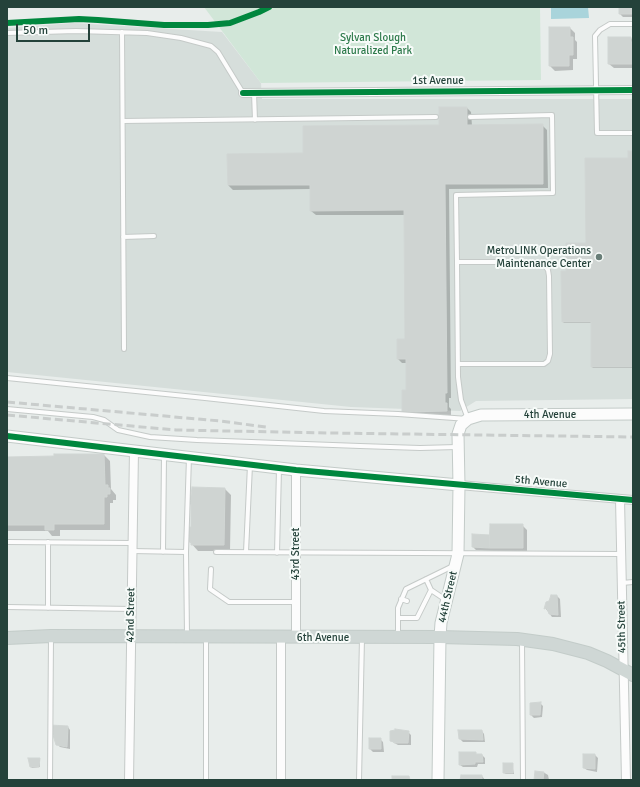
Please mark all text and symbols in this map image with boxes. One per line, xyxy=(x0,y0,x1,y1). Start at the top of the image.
scale bar xyxy=(18,16,92,42)
text: 50 m xyxy=(23,23,48,38)
park label: Sylvan Slough Naturalized Park xyxy=(334,31,412,57)
street label: 1st Avenue xyxy=(412,74,464,88)
place label: MetroLINK Operations Maintenance Center xyxy=(486,244,591,270)
marker: MetroLINK Operations Maintenance Center xyxy=(594,252,604,262)
street label: 4th Avenue xyxy=(524,408,576,422)
street label: 5th Avenue xyxy=(514,473,568,491)
street label: 43rd Street xyxy=(289,528,303,580)
street label: 44th Street xyxy=(436,570,460,624)
street label: 42nd Street xyxy=(124,587,138,643)
street label: 45th Street xyxy=(615,600,629,654)
street label: 6th Avenue xyxy=(297,631,349,645)

